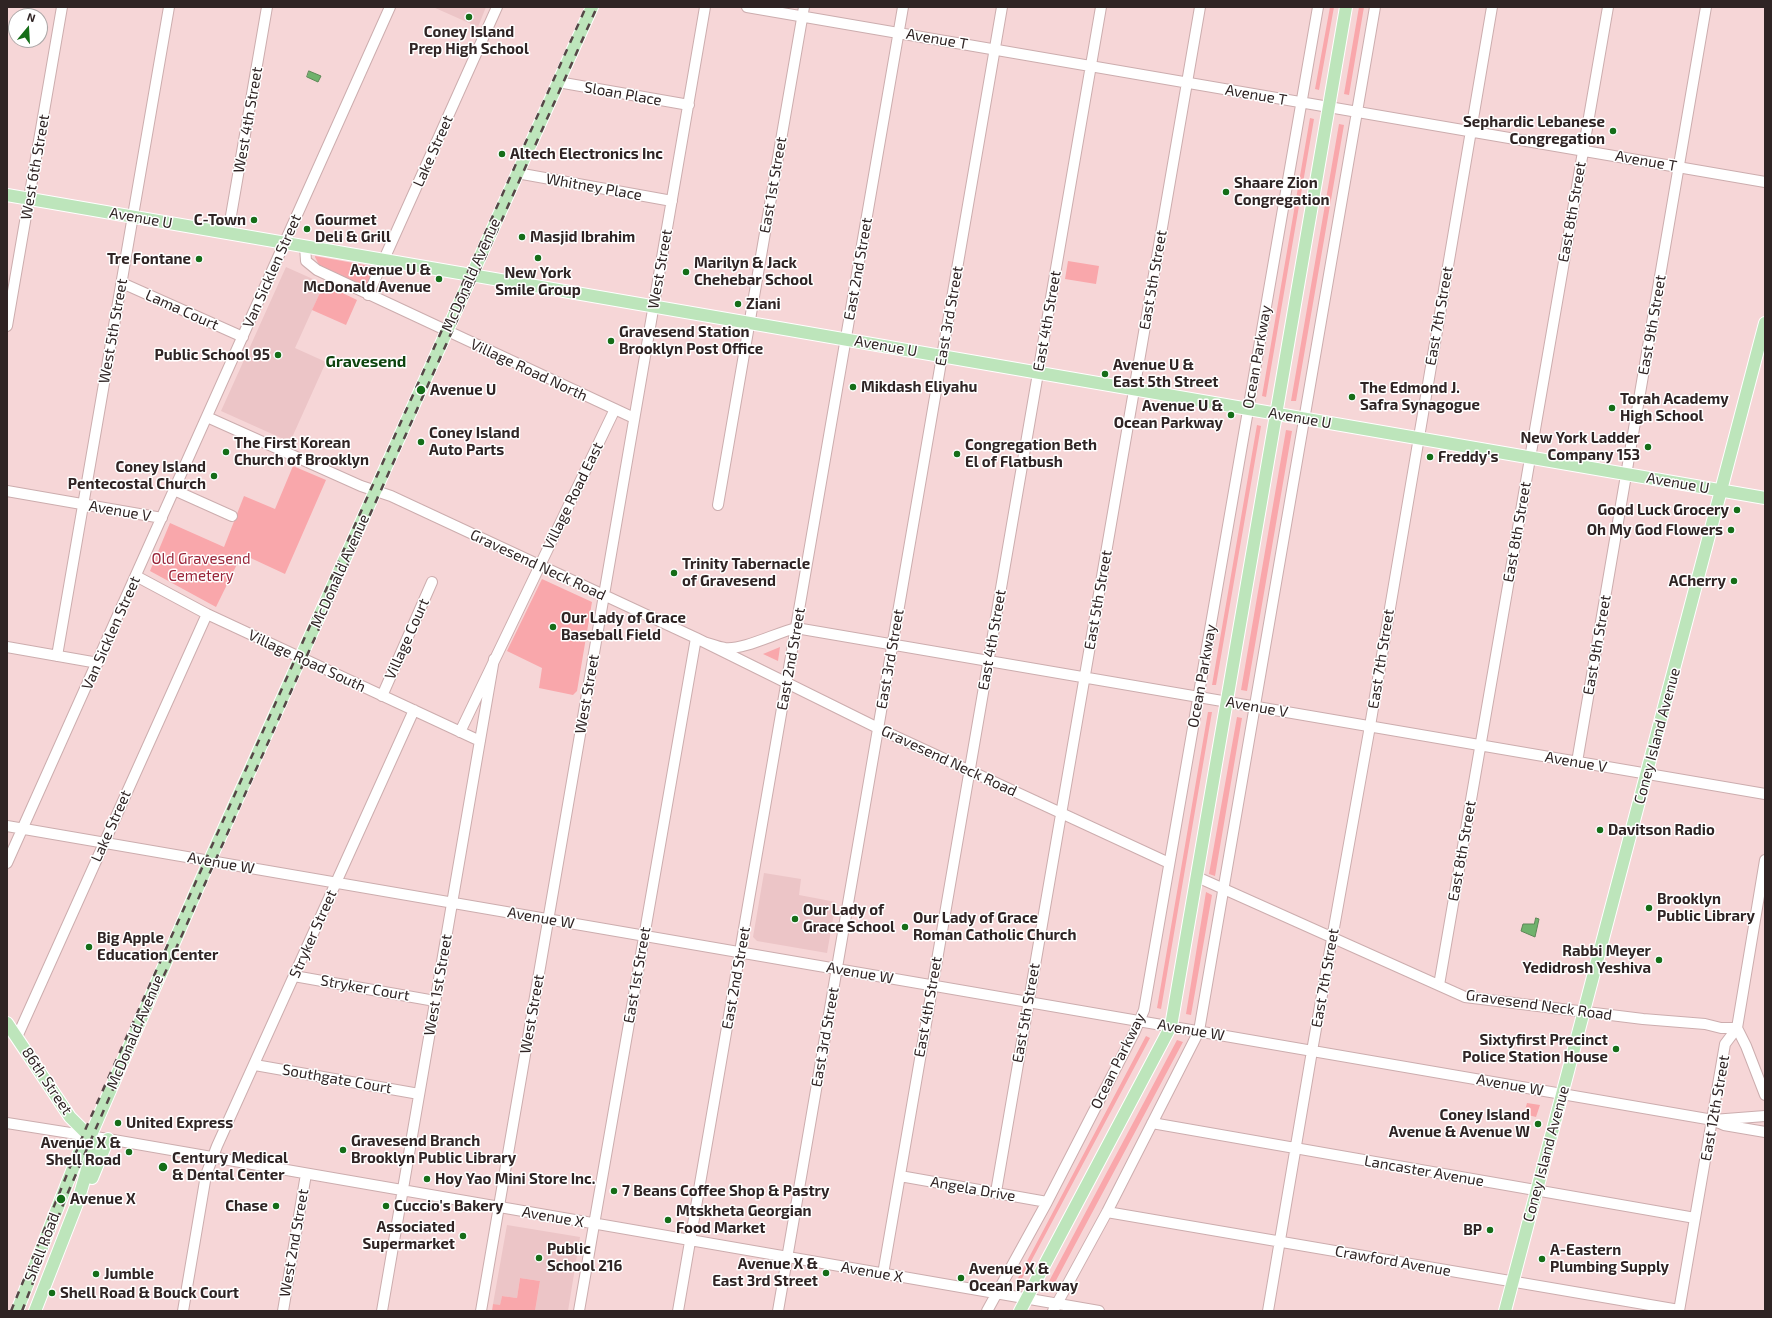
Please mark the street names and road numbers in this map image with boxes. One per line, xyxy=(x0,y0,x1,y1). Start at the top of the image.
street label: Avenue T xyxy=(905,25,969,53)
street label: West 4th Street xyxy=(230,66,266,174)
street label: Sloan Place xyxy=(583,78,663,110)
street label: Avenue T xyxy=(1224,81,1288,109)
street label: Lake Street xyxy=(409,112,457,190)
street label: West 6th Street xyxy=(17,113,53,221)
street label: East 1st Street xyxy=(756,135,790,235)
street label: Avenue T xyxy=(1614,147,1678,175)
street label: East 8th Street xyxy=(1554,160,1590,264)
street label: Whitney Place xyxy=(545,170,643,204)
street label: Avenue U xyxy=(108,204,174,232)
street label: Van Sicklen Street xyxy=(239,211,305,331)
street label: McDonald Avenue xyxy=(438,215,504,335)
street label: East 2nd Street xyxy=(840,216,876,322)
street label: West Street xyxy=(644,228,676,310)
street label: East 5th Street xyxy=(1135,229,1171,331)
street label: East 3rd Street xyxy=(931,265,967,367)
street label: East 7th Street xyxy=(1421,265,1457,367)
street label: East 4th Street xyxy=(1029,269,1065,373)
street label: East 9th Street xyxy=(1634,274,1670,376)
street label: West 5th Street xyxy=(95,277,131,385)
street label: Lama Court xyxy=(143,286,221,334)
street label: Ocean Parkway xyxy=(1239,304,1275,410)
street label: Avenue U xyxy=(853,332,919,360)
street label: Village Road North xyxy=(468,335,590,405)
street label: Avenue U xyxy=(1267,404,1333,432)
street label: Village Road East xyxy=(539,439,607,553)
street label: Avenue U xyxy=(1645,469,1711,497)
street label: East 8th Street xyxy=(1499,480,1535,584)
street label: Avenue V xyxy=(88,497,152,525)
street label: McDonald Avenue xyxy=(307,511,373,631)
street label: Gravesend Neck Road xyxy=(467,526,609,604)
street label: East 5th Street xyxy=(1080,549,1116,651)
street label: Van Sicklen Street xyxy=(78,573,144,693)
street label: East 4th Street xyxy=(974,588,1010,692)
street label: East 9th Street xyxy=(1579,594,1615,696)
street label: Village Court xyxy=(381,596,433,682)
street label: East 2nd Street xyxy=(773,606,809,712)
street label: East 3rd Street xyxy=(872,608,908,710)
street label: East 7th Street xyxy=(1364,608,1398,710)
street label: Ocean Parkway xyxy=(1184,623,1220,729)
street label: Village Road South xyxy=(245,626,369,696)
street label: West Street xyxy=(571,653,603,735)
street label: Coney Island Avenue xyxy=(1630,666,1684,806)
street label: Avenue V xyxy=(1225,693,1289,721)
street label: Gravesend Neck Road xyxy=(878,722,1020,800)
street label: Avenue V xyxy=(1544,748,1608,776)
street label: Lake Street xyxy=(87,787,135,865)
street label: East 8th Street xyxy=(1444,799,1480,903)
street label: Avenue W xyxy=(186,848,256,878)
street label: Stryker Street xyxy=(286,887,340,981)
street label: Avenue W xyxy=(506,903,576,933)
street label: East 1st Street xyxy=(620,925,654,1025)
street label: East 2nd Street xyxy=(718,925,754,1031)
street label: East 7th Street xyxy=(1307,927,1343,1029)
street label: West 1st Street xyxy=(420,933,456,1037)
street label: East 4th Street xyxy=(910,955,946,1059)
street label: Avenue W xyxy=(825,958,895,988)
street label: East 5th Street xyxy=(1008,962,1044,1064)
street label: Stryker Court xyxy=(319,971,411,1005)
street label: McDonald Avenue xyxy=(103,972,167,1092)
street label: West Street xyxy=(516,973,548,1055)
street label: East 3rd Street xyxy=(807,986,843,1088)
street label: Gravesend Neck Road xyxy=(1465,986,1613,1024)
street label: Ocean Parkway xyxy=(1087,1010,1149,1112)
street label: Avenue W xyxy=(1156,1015,1226,1045)
street label: 86th Street xyxy=(18,1044,76,1118)
street label: East 12th Street xyxy=(1697,1054,1733,1162)
street label: Southgate Court xyxy=(281,1061,393,1097)
street label: Avenue W xyxy=(1475,1070,1545,1100)
street label: Coney Island Avenue xyxy=(1519,1084,1573,1224)
street label: Lancaster Avenue xyxy=(1363,1152,1485,1190)
street label: Angela Drive xyxy=(929,1173,1017,1205)
street label: West 2nd Street xyxy=(276,1188,312,1298)
street label: Avenue X xyxy=(521,1203,585,1231)
street label: Shell Road xyxy=(21,1210,63,1284)
street label: Crawford Avenue xyxy=(1334,1242,1452,1280)
street label: Avenue X xyxy=(840,1258,904,1286)

